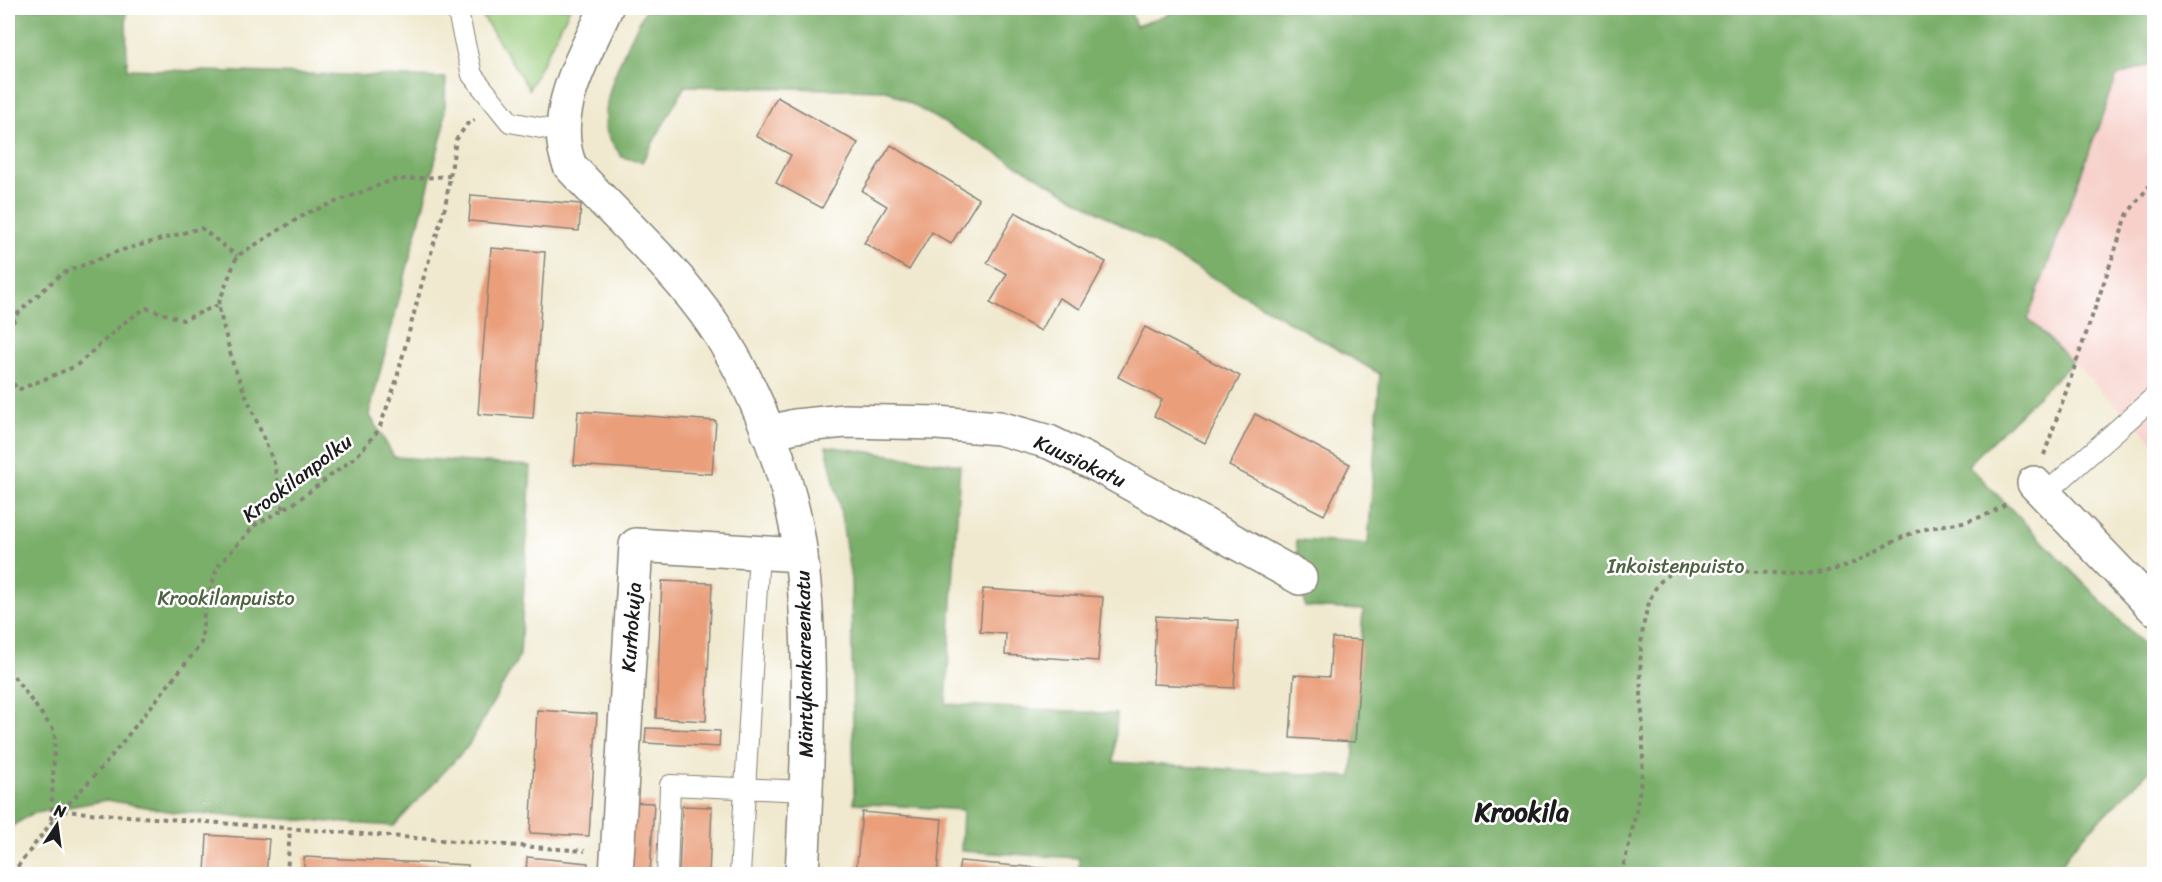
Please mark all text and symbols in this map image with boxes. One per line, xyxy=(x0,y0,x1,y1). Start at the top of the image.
street label: Krookilanpolku xyxy=(234,425,360,532)
street label: Kuusiokatu xyxy=(1028,425,1132,498)
park label: Inkoistenpuisto xyxy=(1607,549,1745,584)
street label: Mäntykankareenkatu xyxy=(785,570,824,758)
park label: Krookilanpuisto xyxy=(157,581,295,616)
street label: Kurhokuja xyxy=(611,581,652,673)
district label: Krookila xyxy=(1474,789,1569,835)
north arrow xyxy=(27,795,87,855)
text: N xyxy=(51,795,70,826)

